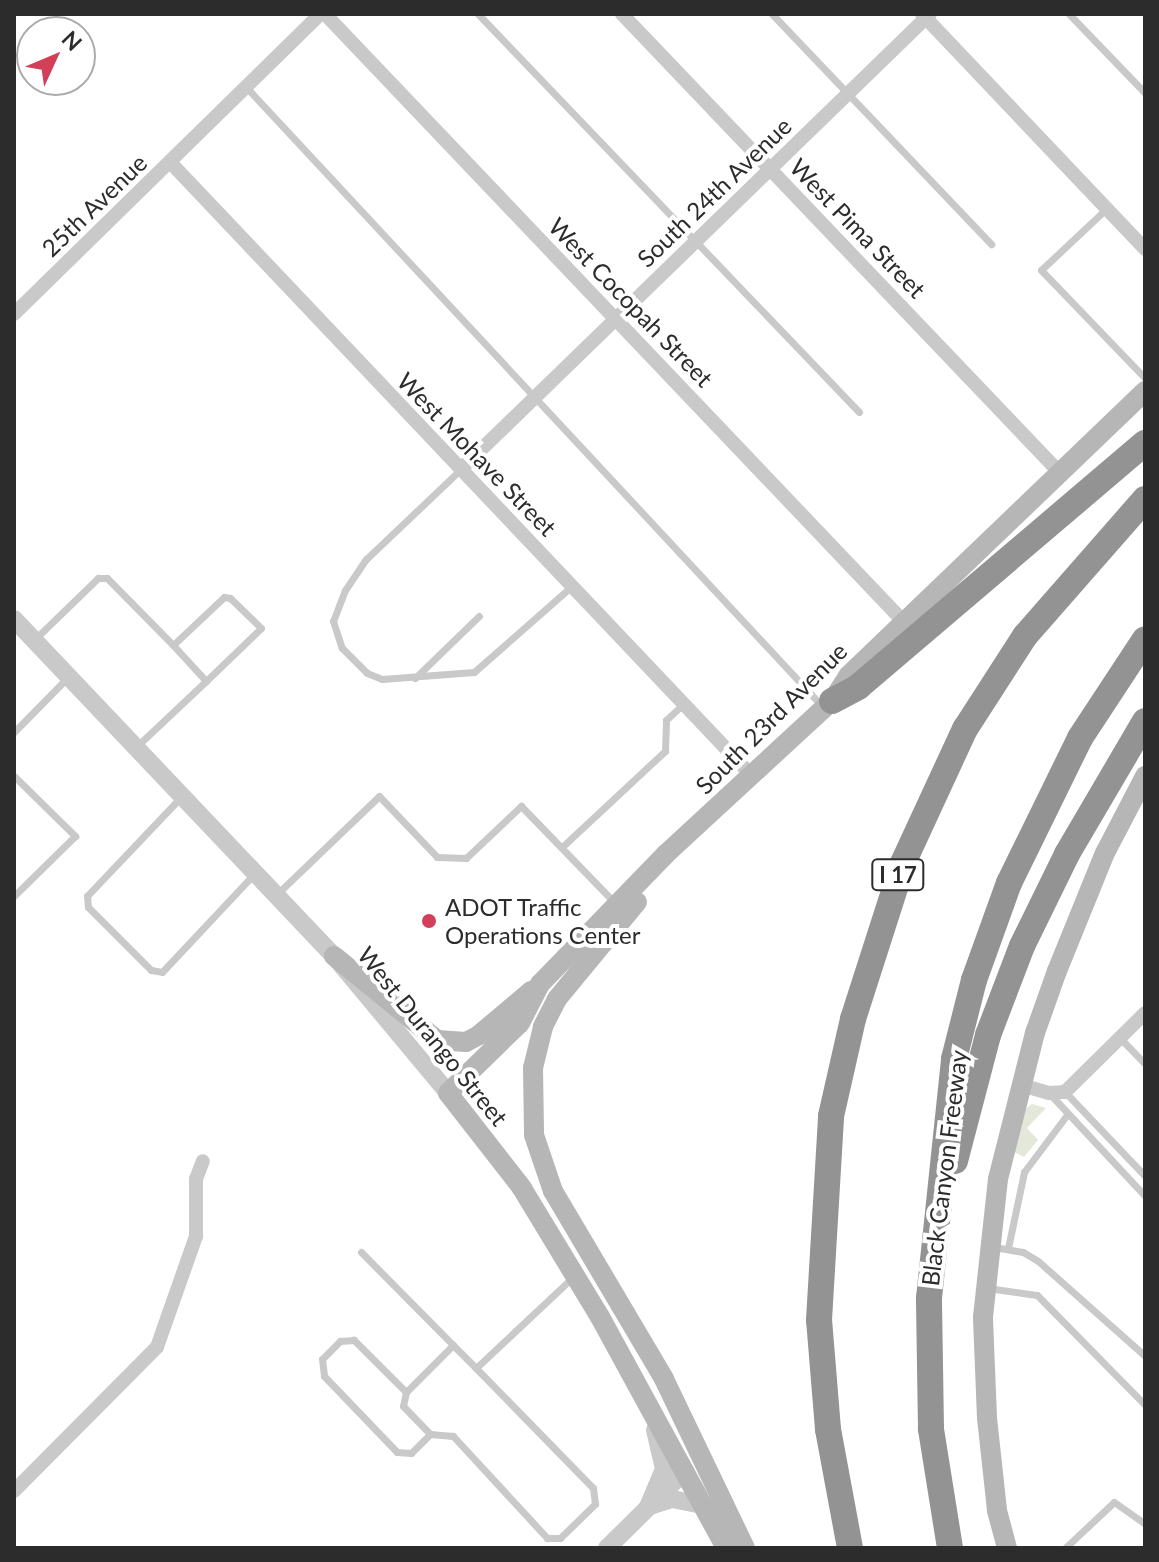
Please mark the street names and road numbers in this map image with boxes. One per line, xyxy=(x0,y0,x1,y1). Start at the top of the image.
street label: South 24th Avenue xyxy=(631,111,797,273)
street label: 25th Avenue xyxy=(35,148,153,262)
street label: West Pima Street xyxy=(784,152,932,304)
street label: West Cocopah Street xyxy=(543,212,719,392)
street label: West Mohave Street xyxy=(392,366,562,542)
street label: South 23rd Avenue xyxy=(689,636,853,800)
road number: I 17 xyxy=(870,857,926,893)
street label: West Durango Street xyxy=(352,941,514,1131)
street label: Black Canyon Freeway xyxy=(915,1048,973,1288)

